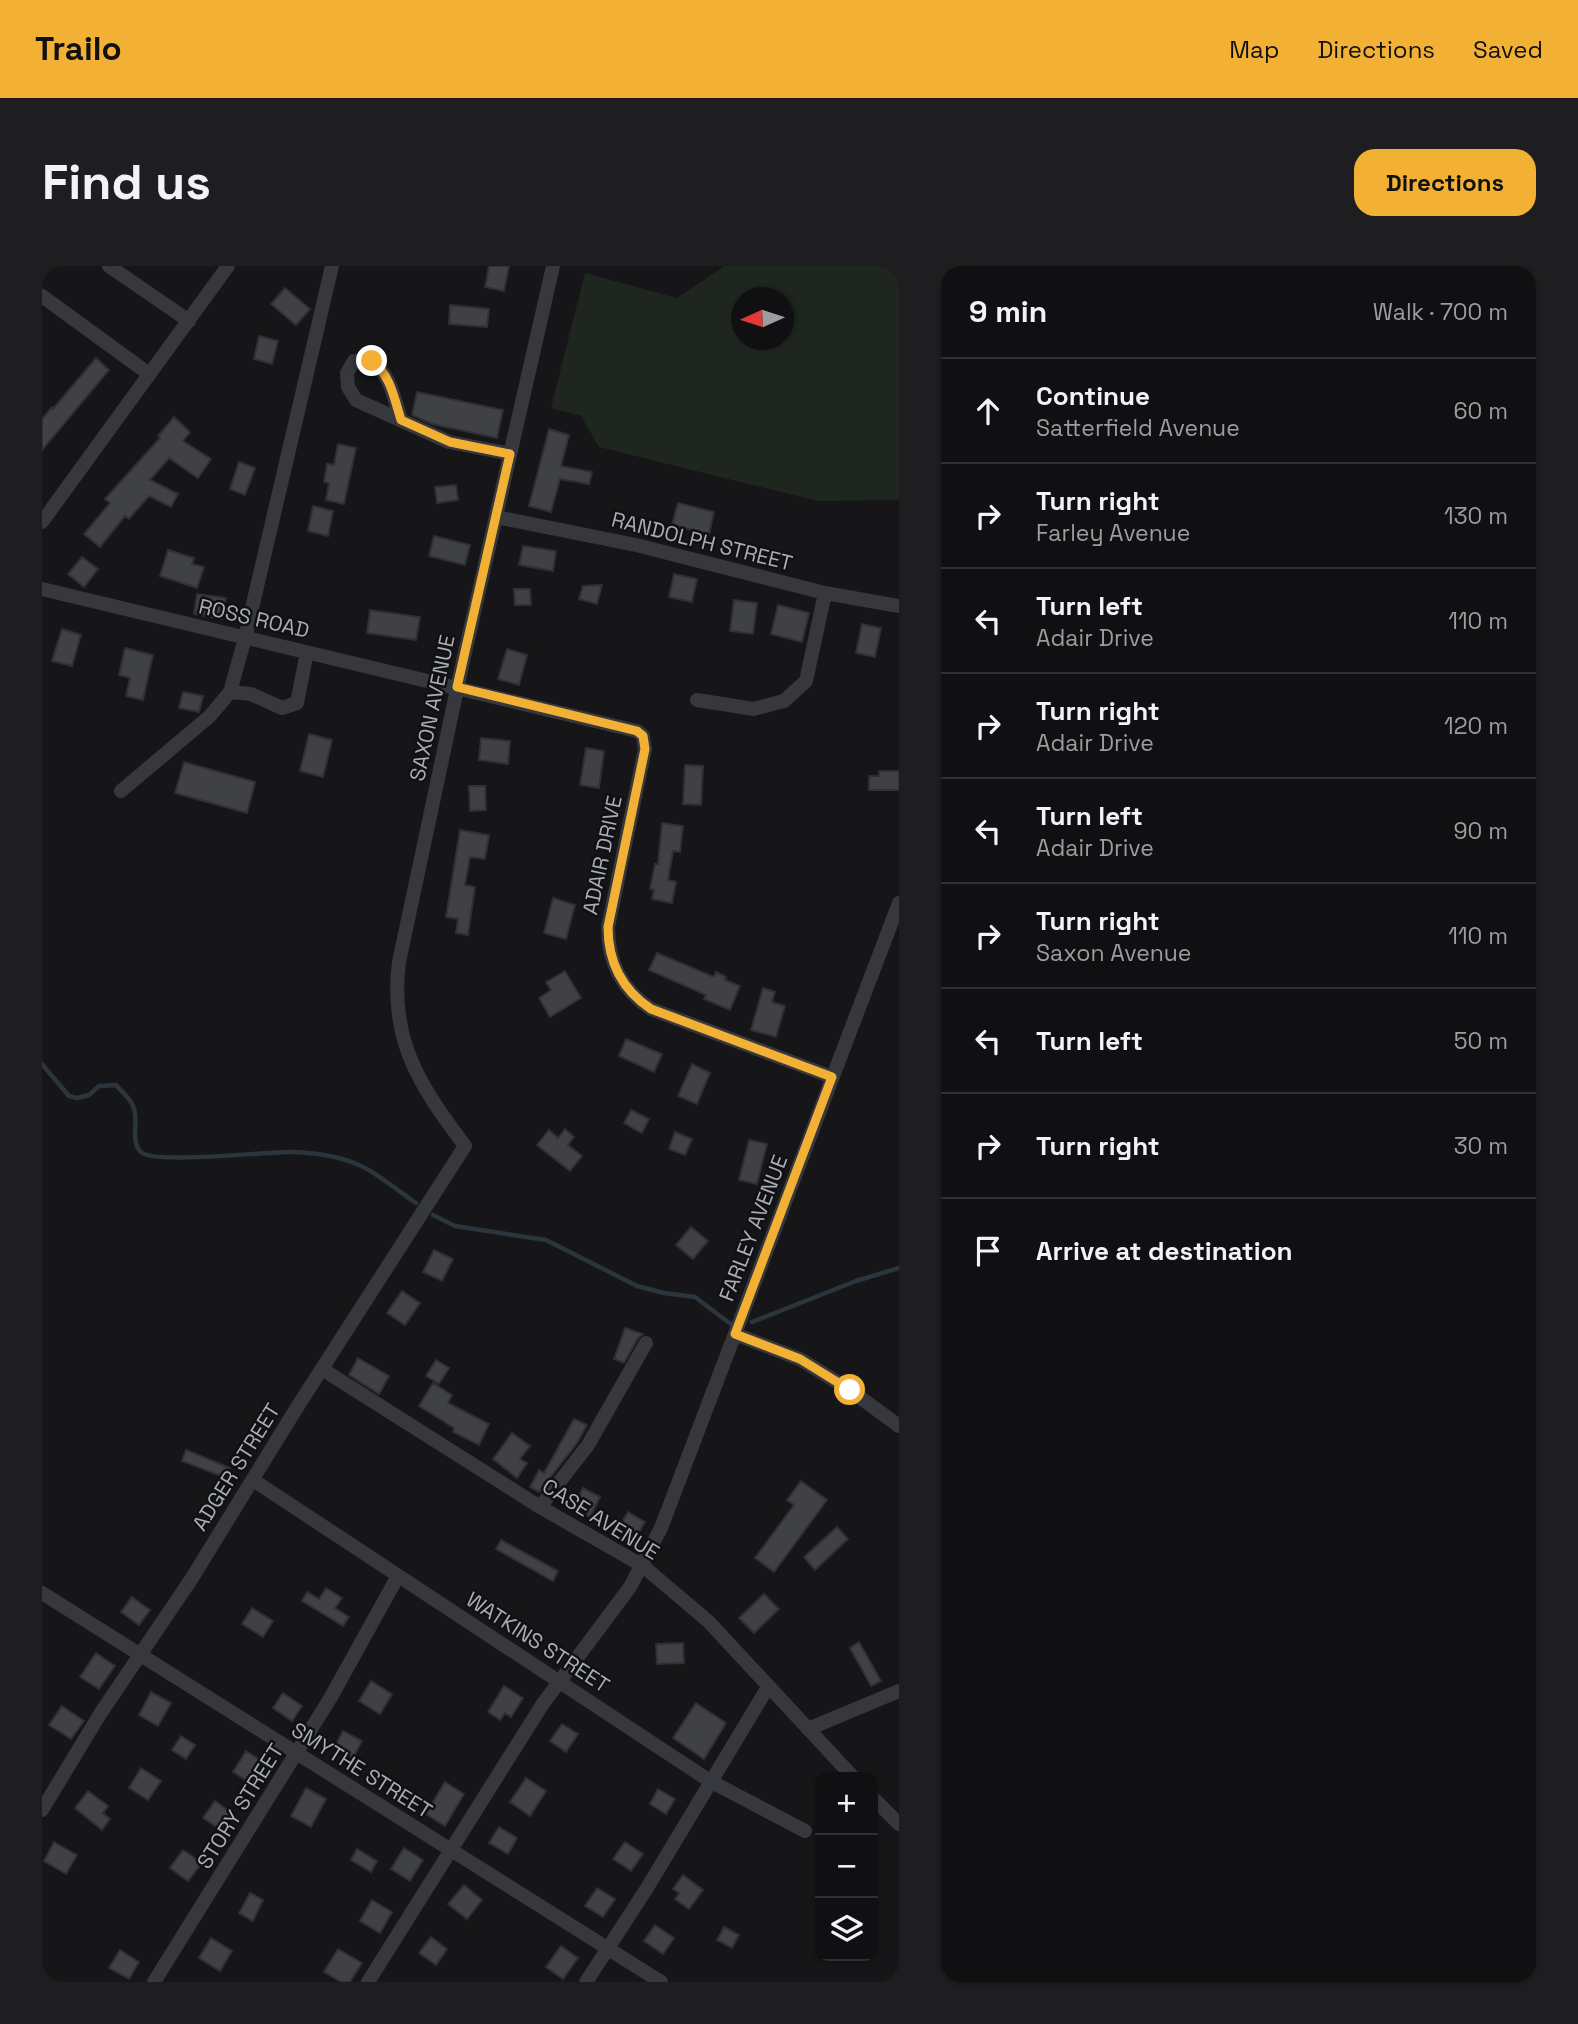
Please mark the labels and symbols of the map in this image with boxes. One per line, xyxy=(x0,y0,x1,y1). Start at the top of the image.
north arrow xyxy=(731,287,794,350)
route end xyxy=(356,345,387,376)
street label: RANDOLPH STREET xyxy=(609,505,795,577)
street label: ROSS ROAD xyxy=(196,592,312,644)
street label: SAXON AVENUE xyxy=(403,632,461,784)
street label: ADAIR DRIVE xyxy=(576,793,628,917)
street label: FARLEY AVENUE xyxy=(713,1151,793,1305)
route start xyxy=(834,1374,865,1405)
street label: ADGER STREET xyxy=(186,1398,286,1536)
street label: CASE AVENUE xyxy=(537,1472,665,1566)
street label: WATKINS STREET xyxy=(461,1586,615,1698)
street label: SMYTHE STREET xyxy=(287,1716,437,1824)
street label: STORY STREET xyxy=(191,1738,289,1874)

